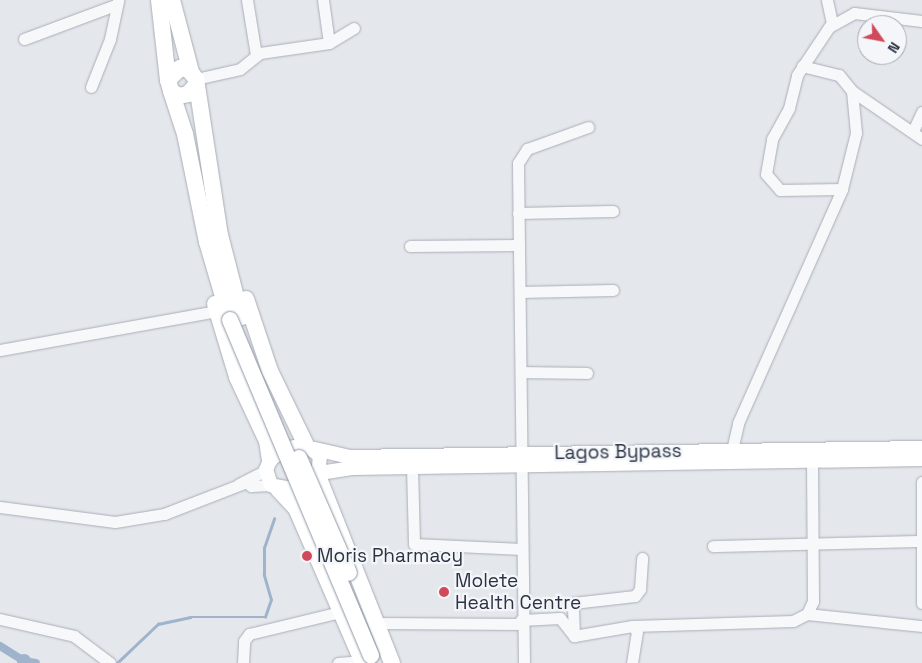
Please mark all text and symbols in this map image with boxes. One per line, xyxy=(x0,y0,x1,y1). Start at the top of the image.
north arrow xyxy=(857,15,907,65)
text: N xyxy=(884,39,904,56)
street label: Lagos Bypass xyxy=(554,439,682,465)
place label: Moris Pharmacy xyxy=(317,545,463,567)
marker: Moris Pharmacy xyxy=(301,550,313,562)
place label: Molete Health Centre xyxy=(455,570,581,614)
marker: Molete Health Centre xyxy=(437,585,451,599)

